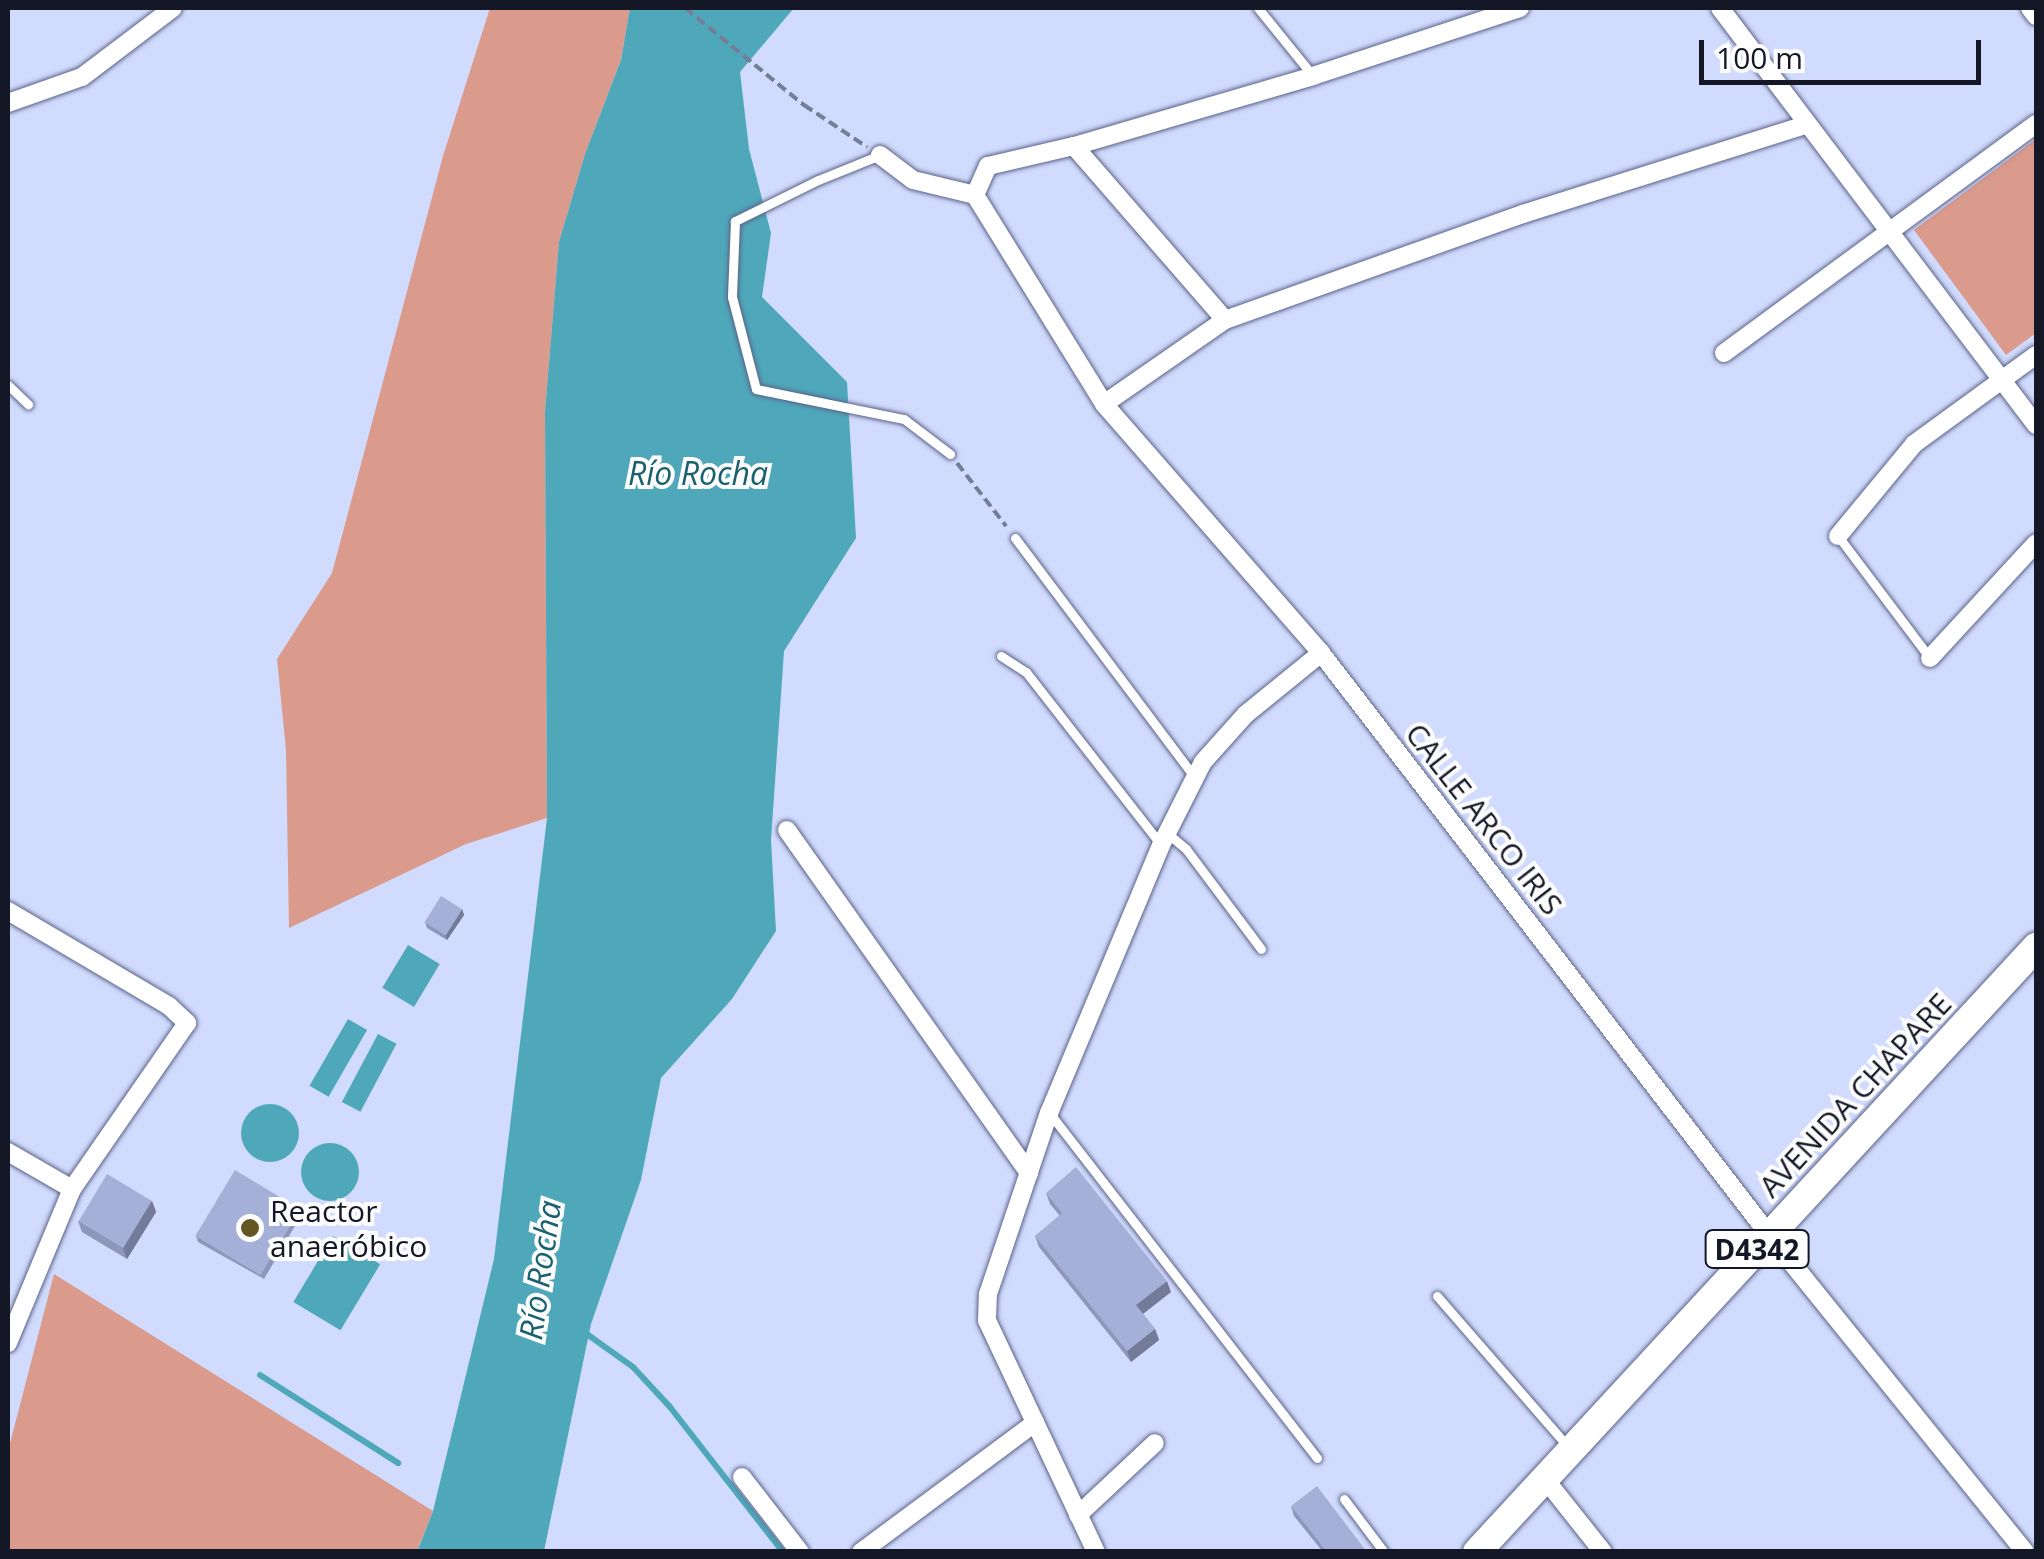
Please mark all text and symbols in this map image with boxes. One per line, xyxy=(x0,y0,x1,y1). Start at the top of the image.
scale bar xyxy=(1704,20,1986,82)
text: 100 m xyxy=(1716,37,1803,78)
water label: Río Rocha xyxy=(628,454,768,492)
street label: CALLE ARCO IRIS xyxy=(1398,716,1570,922)
street label: AVENIDA CHAPARE xyxy=(1751,986,1959,1204)
place label: Reactor anaeróbico xyxy=(270,1193,427,1264)
water label: Río Rocha xyxy=(511,1198,569,1342)
marker: Reactor anaeróbico xyxy=(239,1217,261,1239)
road number: D4342 xyxy=(1704,1226,1810,1272)

